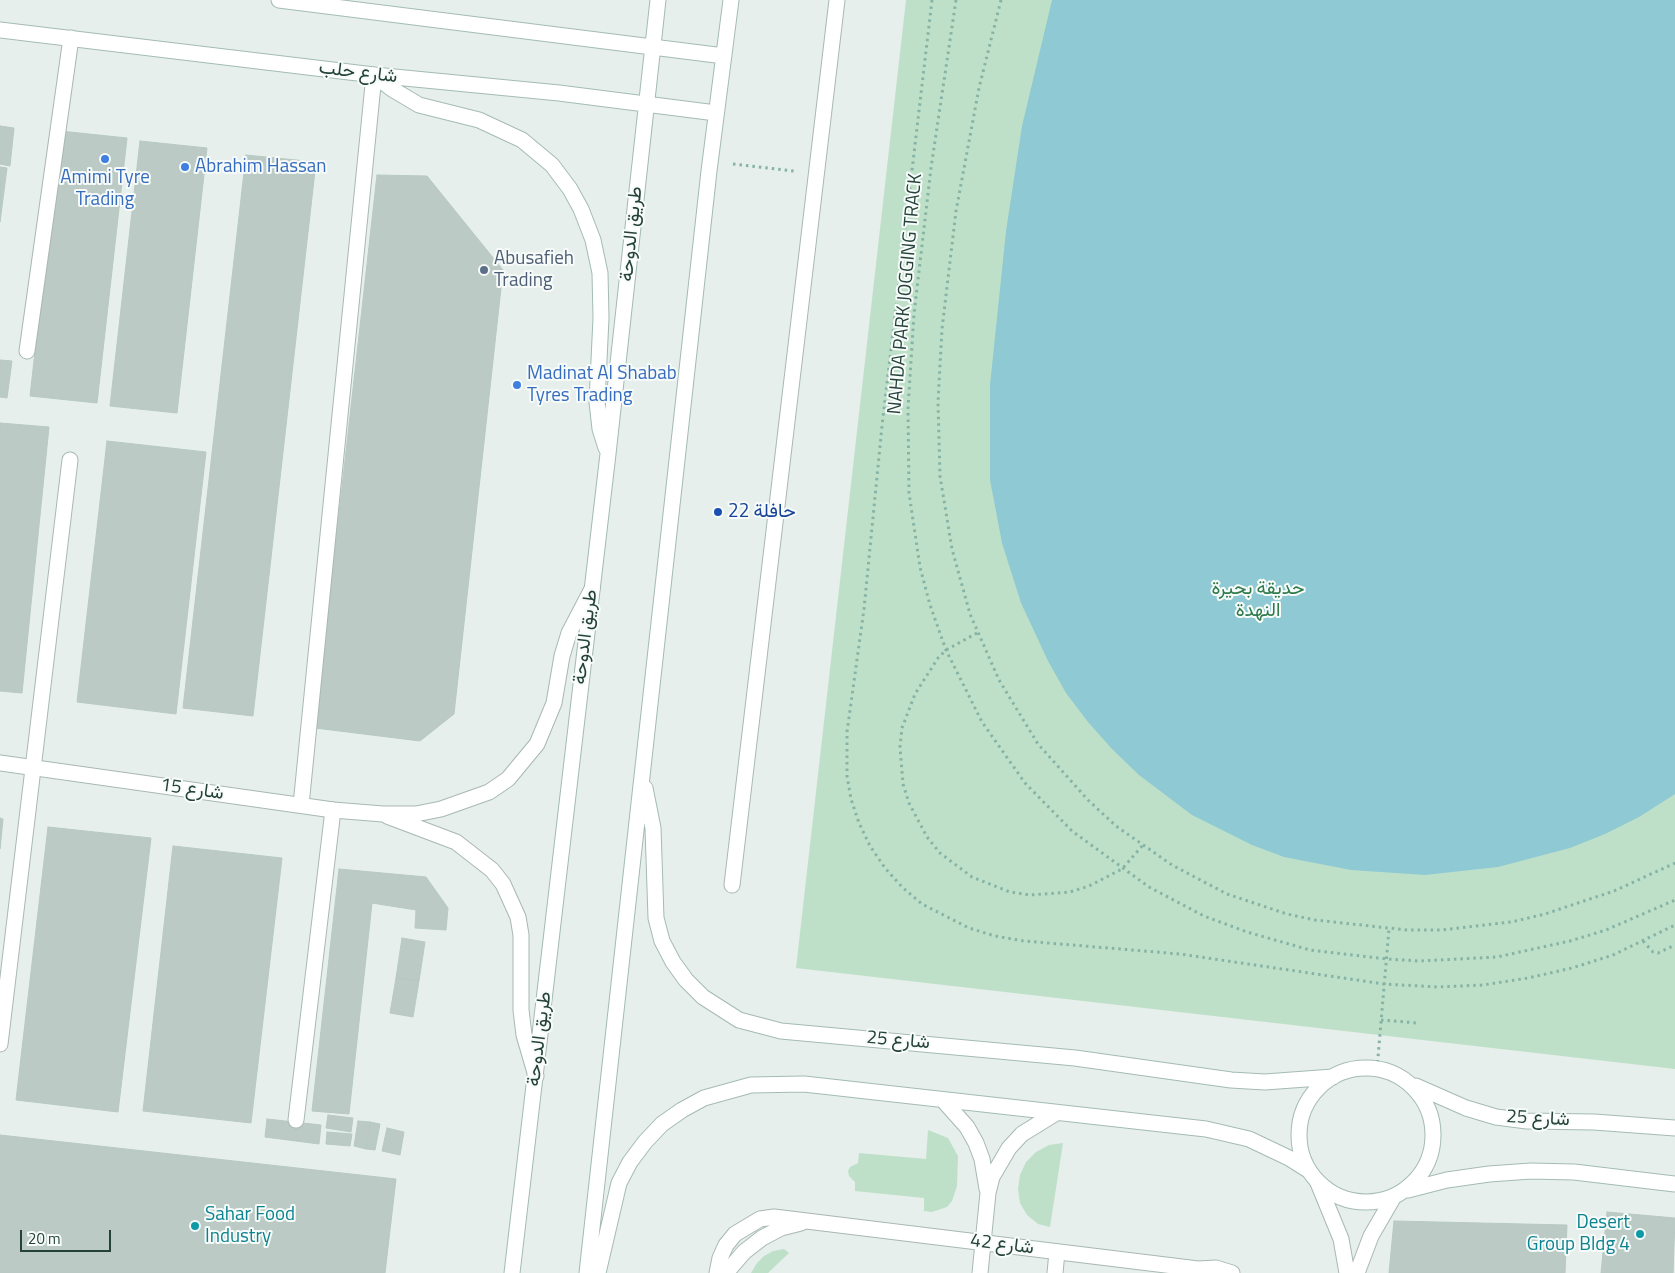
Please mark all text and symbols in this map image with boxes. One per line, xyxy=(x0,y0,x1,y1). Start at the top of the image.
street label: شارع حلب xyxy=(317,57,399,89)
marker: Amimi Tyre Trading xyxy=(99,153,111,165)
place label: Abrahim Hassan xyxy=(195,156,327,178)
marker: Abrahim Hassan xyxy=(179,161,191,173)
place label: Amimi Tyre Trading xyxy=(60,167,150,211)
street label: NAHDA PARK JOGGING TRACK xyxy=(884,173,928,415)
street label: طريق الدوحة xyxy=(616,185,648,283)
place label: Abusafieh Trading xyxy=(494,248,574,292)
marker: Abusafieh Trading xyxy=(478,264,490,276)
place label: Madinat Al Shabab Tyres Trading xyxy=(527,363,677,407)
marker: Madinat Al Shabab Tyres Trading xyxy=(511,379,523,391)
place label: حافلة 22 xyxy=(728,501,796,523)
marker: حافلة 22 xyxy=(712,506,724,518)
park label: حديقة بحيرة النهدة xyxy=(1211,578,1305,622)
street label: طريق الدوحة xyxy=(569,588,603,686)
street label: شارع 15 xyxy=(159,774,225,806)
street label: طريق الدوحة xyxy=(523,990,557,1088)
street label: شارع 25 xyxy=(865,1027,931,1055)
street label: شارع 25 xyxy=(1506,1106,1570,1132)
place label: Sahar Food Industry xyxy=(205,1204,295,1248)
place label: Desert Group Bldg 4 xyxy=(1527,1212,1630,1256)
scale bar xyxy=(22,1220,114,1252)
marker: Sahar Food Industry xyxy=(189,1220,201,1232)
text: 20 m xyxy=(28,1227,61,1250)
marker: Desert Group Bldg 4 xyxy=(1634,1228,1646,1240)
street label: شارع 42 xyxy=(969,1230,1035,1260)

